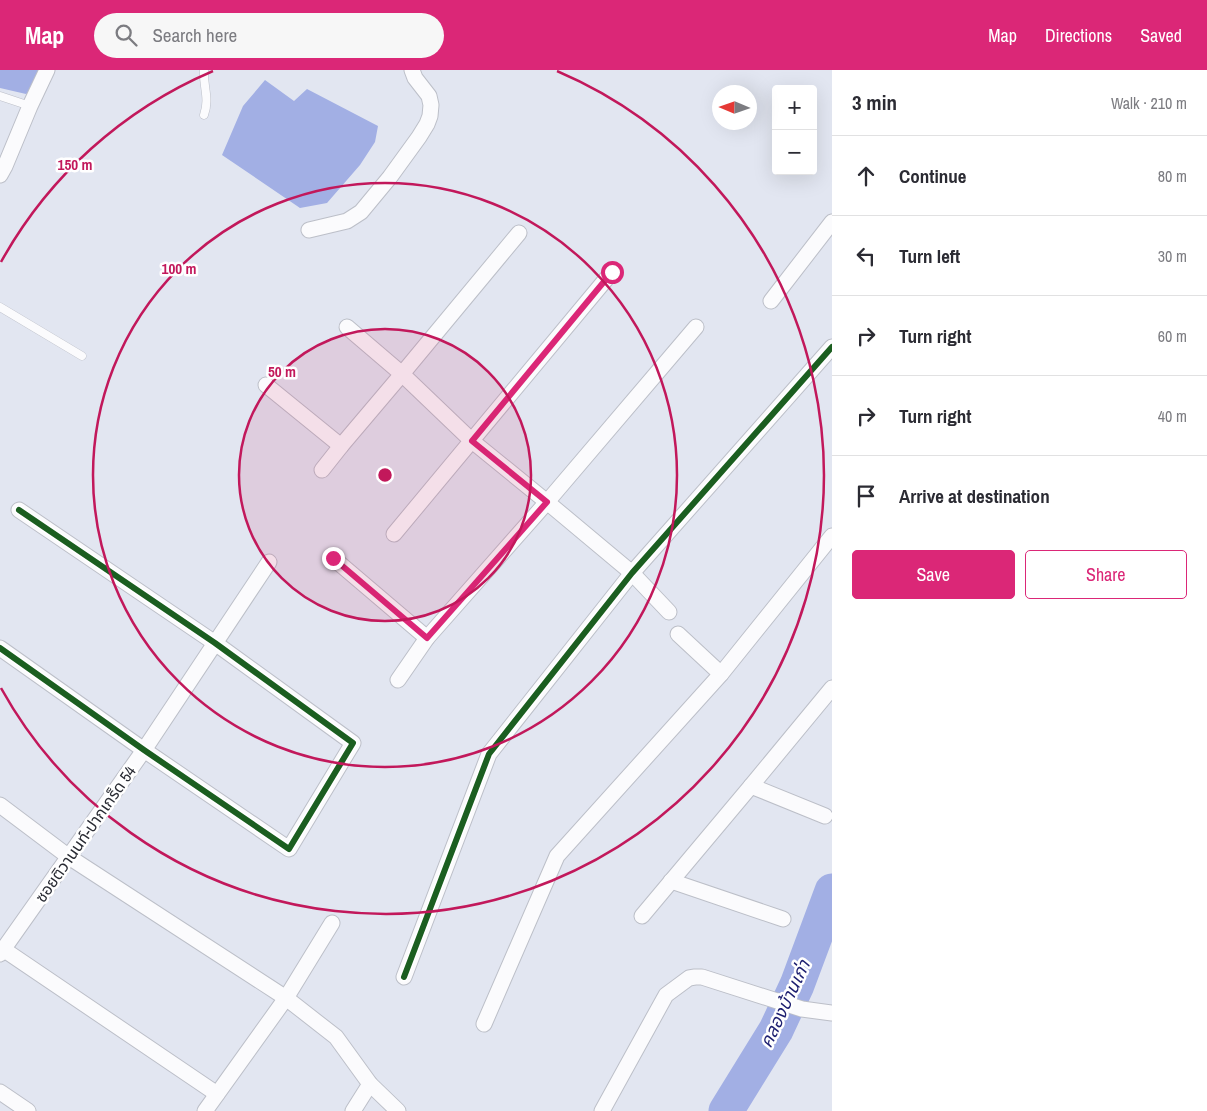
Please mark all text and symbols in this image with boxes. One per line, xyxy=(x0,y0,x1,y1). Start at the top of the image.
search box xyxy=(94,13,444,58)
text: Map xyxy=(25,19,64,51)
icon: search xyxy=(112,21,140,49)
text: Search here xyxy=(152,22,237,48)
text: Map xyxy=(988,23,1017,48)
text: Directions xyxy=(1045,23,1112,48)
text: Saved xyxy=(1140,23,1182,48)
north arrow xyxy=(712,85,757,130)
map controls xyxy=(772,85,817,175)
button: + xyxy=(772,85,817,130)
text: 3 min xyxy=(852,88,897,117)
text: Walk · 210 m xyxy=(1111,92,1187,114)
button: − xyxy=(772,130,817,175)
text: 150 m xyxy=(58,154,92,175)
icon: ahead xyxy=(852,162,880,190)
text: Continue xyxy=(899,163,967,189)
text: 80 m xyxy=(1158,165,1187,187)
icon: left xyxy=(852,242,880,270)
text: Turn left xyxy=(899,243,960,269)
text: 30 m xyxy=(1158,245,1187,267)
text: 100 m xyxy=(162,258,196,279)
route start xyxy=(601,261,624,284)
icon: right xyxy=(852,322,880,350)
text: Turn right xyxy=(899,323,971,349)
text: 60 m xyxy=(1158,325,1187,347)
text: 50 m xyxy=(268,361,296,382)
icon: right xyxy=(852,402,880,430)
text: Turn right xyxy=(899,403,971,429)
text: 40 m xyxy=(1158,405,1187,427)
centre of rings xyxy=(376,466,394,484)
icon: arrive xyxy=(852,482,880,510)
text: Arrive at destination xyxy=(899,483,1050,509)
route end xyxy=(322,547,345,570)
button: Save xyxy=(852,550,1015,599)
button: Share xyxy=(1025,550,1187,599)
street label: ซอยติวานนท์-ปากเกร็ด 54 xyxy=(30,761,140,907)
water label: คลองบ้านเก่า xyxy=(753,955,816,1052)

